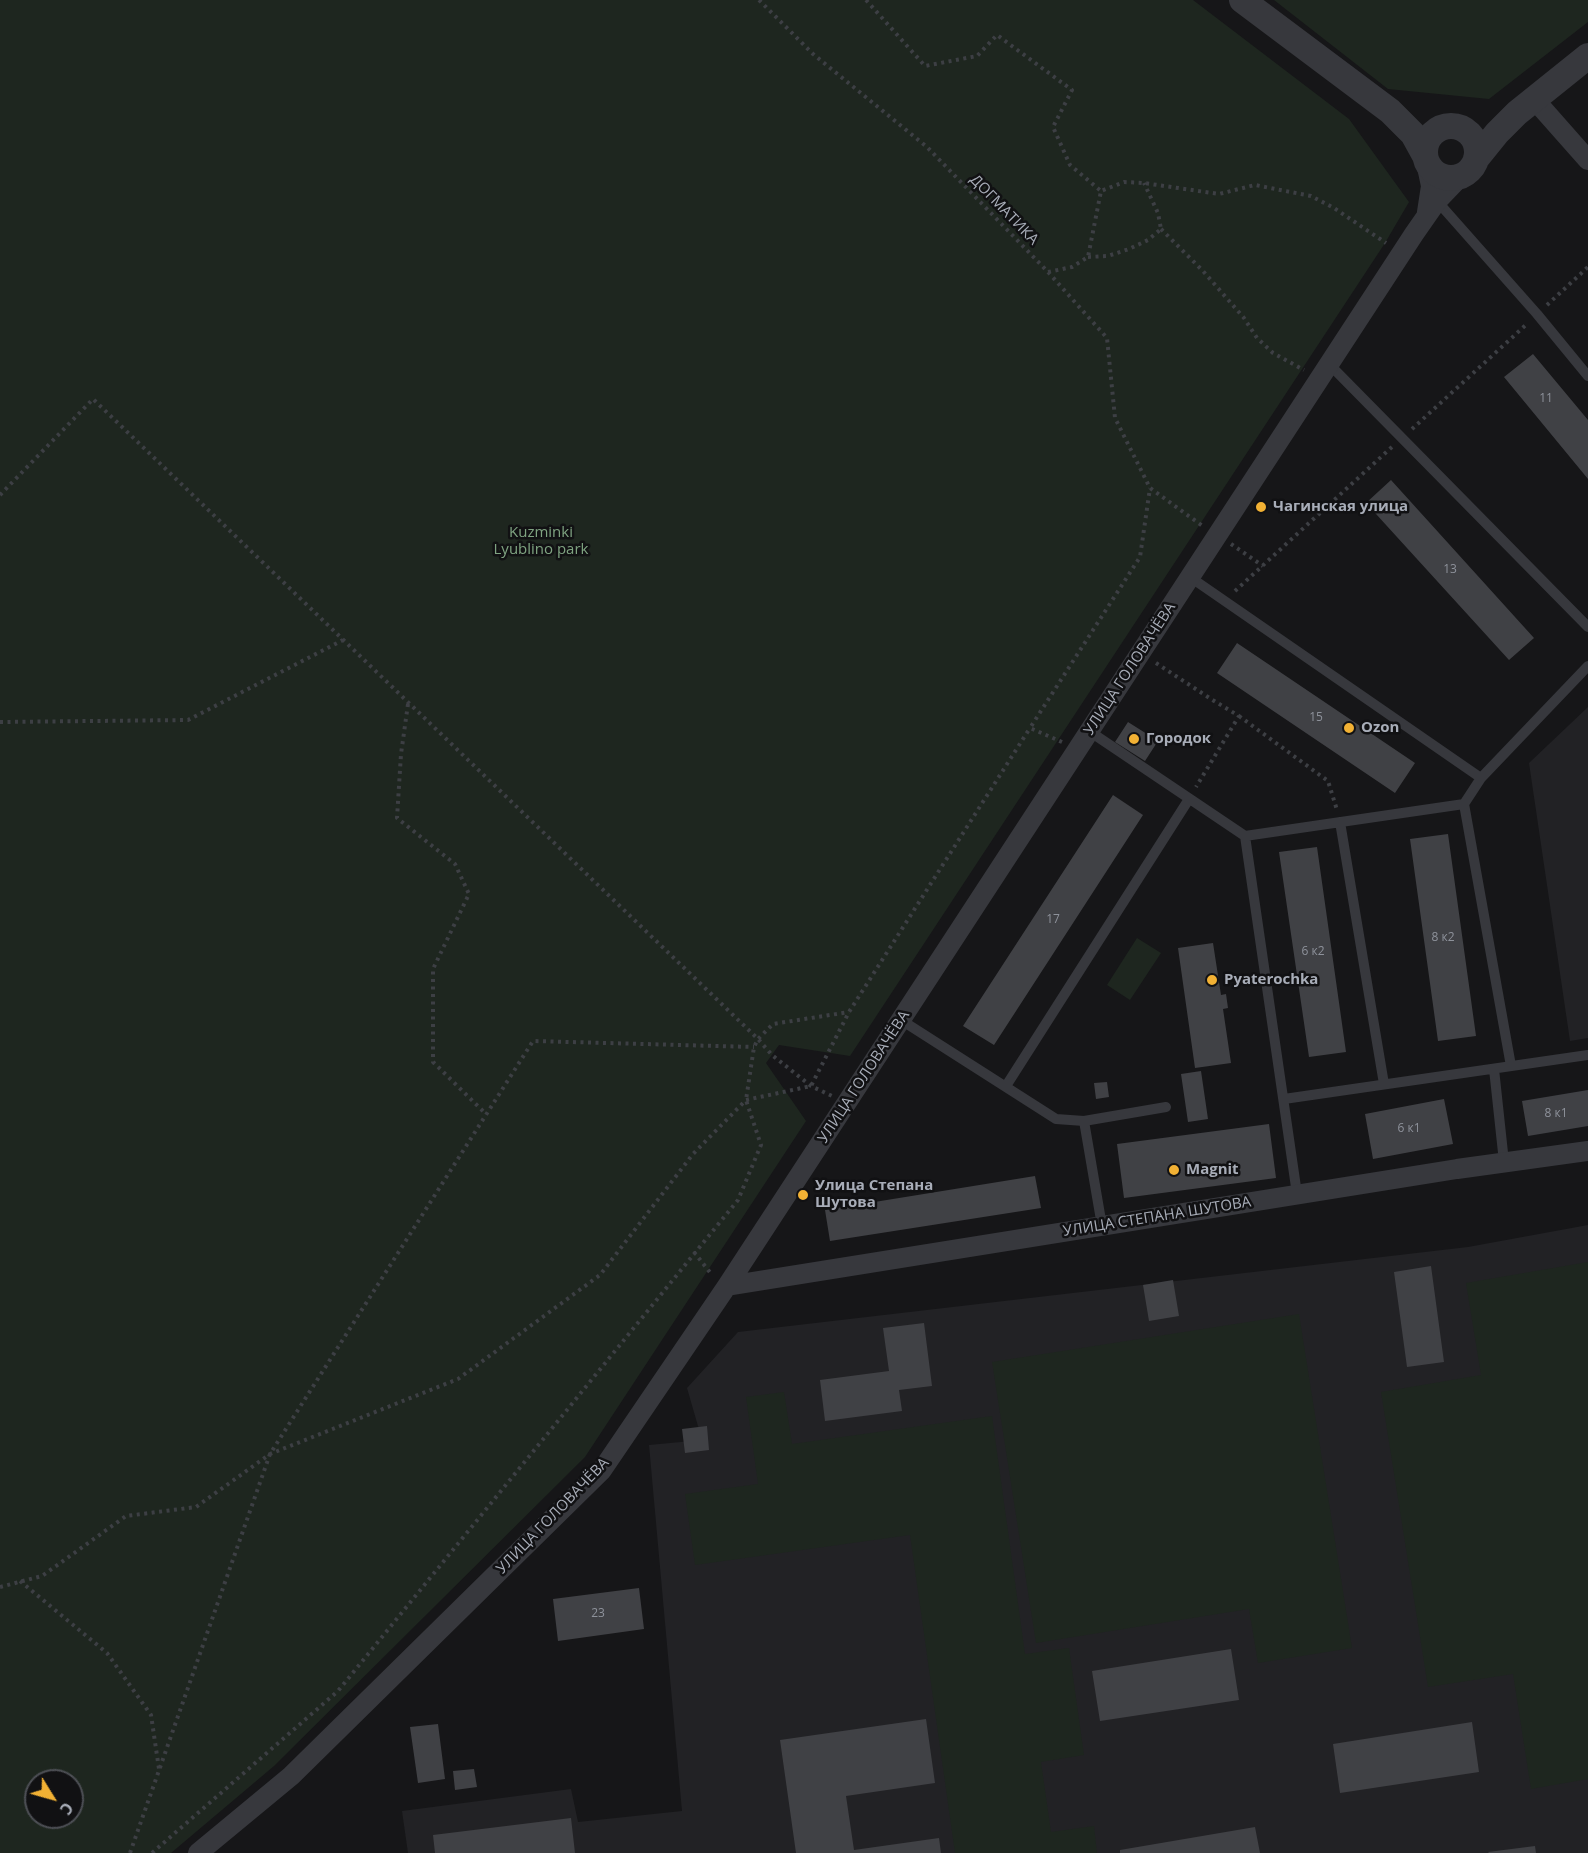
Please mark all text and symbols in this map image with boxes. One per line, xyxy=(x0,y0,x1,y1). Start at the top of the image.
street label: ДОГМАТИКА xyxy=(966,171,1042,249)
house number: 11 xyxy=(1539,392,1553,406)
place label: Чагинская улица xyxy=(1273,498,1408,516)
marker: Чагинская улица xyxy=(1254,500,1268,514)
park label: Kuzminki Lyublino park xyxy=(494,524,588,559)
house number: 13 xyxy=(1443,563,1457,577)
street label: УЛИЦА ГОЛОВАЧЁВА xyxy=(1080,599,1180,739)
house number: 15 xyxy=(1309,711,1323,725)
place label: Ozon xyxy=(1361,719,1399,737)
marker: Ozon xyxy=(1342,721,1356,735)
place label: Городок xyxy=(1146,730,1211,748)
marker: Городок xyxy=(1127,732,1141,746)
house number: 17 xyxy=(1046,913,1060,927)
house number: 8 к2 xyxy=(1431,931,1455,945)
house number: 6 к2 xyxy=(1301,945,1325,959)
place label: Pyaterochka xyxy=(1224,971,1318,989)
marker: Pyaterochka xyxy=(1205,973,1219,987)
street label: УЛИЦА ГОЛОВАЧЁВА xyxy=(814,1007,914,1147)
house number: 8 к1 xyxy=(1544,1107,1568,1121)
house number: 6 к1 xyxy=(1397,1122,1421,1136)
place label: Magnit xyxy=(1186,1161,1239,1179)
marker: Magnit xyxy=(1167,1163,1181,1177)
place label: Улица Степана Шутова xyxy=(815,1177,933,1212)
marker: Улица Степана Шутова xyxy=(796,1188,810,1202)
street label: УЛИЦА СТЕПАНА ШУТОВА xyxy=(1062,1193,1252,1241)
street label: УЛИЦА ГОЛОВАЧЁВА xyxy=(493,1454,613,1578)
house number: 23 xyxy=(591,1607,605,1621)
north arrow xyxy=(24,1769,84,1829)
text: С xyxy=(55,1798,79,1819)

